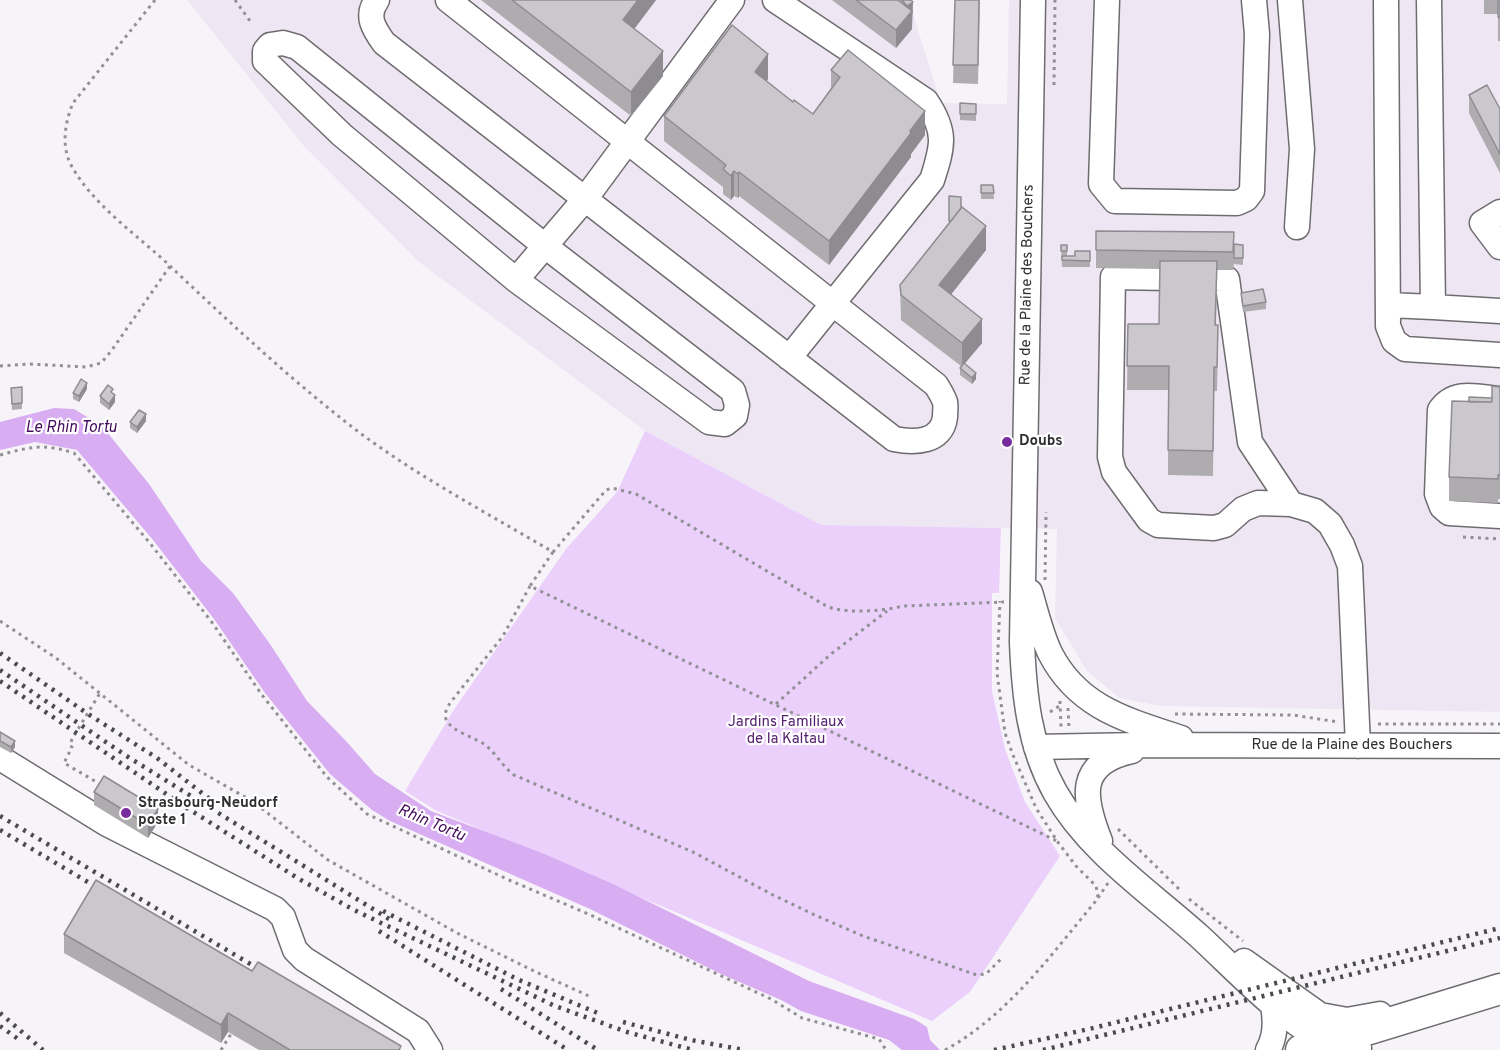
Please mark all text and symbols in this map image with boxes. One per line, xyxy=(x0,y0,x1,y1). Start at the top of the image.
street label: Rue de la Plaine des Bouchers xyxy=(1017,184,1039,386)
water label: Le Rhin Tortu xyxy=(25,419,117,439)
place label: Doubs xyxy=(1019,433,1063,451)
marker: Doubs xyxy=(1000,435,1014,449)
park label: Jardins Familiaux de la Kaltau xyxy=(728,714,844,749)
street label: Rue de la Plaine des Bouchers xyxy=(1251,737,1453,755)
place label: Strasbourg-Neudorf poste 1 xyxy=(138,795,278,830)
water label: Rhin Tortu xyxy=(395,801,467,847)
marker: Strasbourg-Neudorf poste 1 xyxy=(119,806,133,820)

